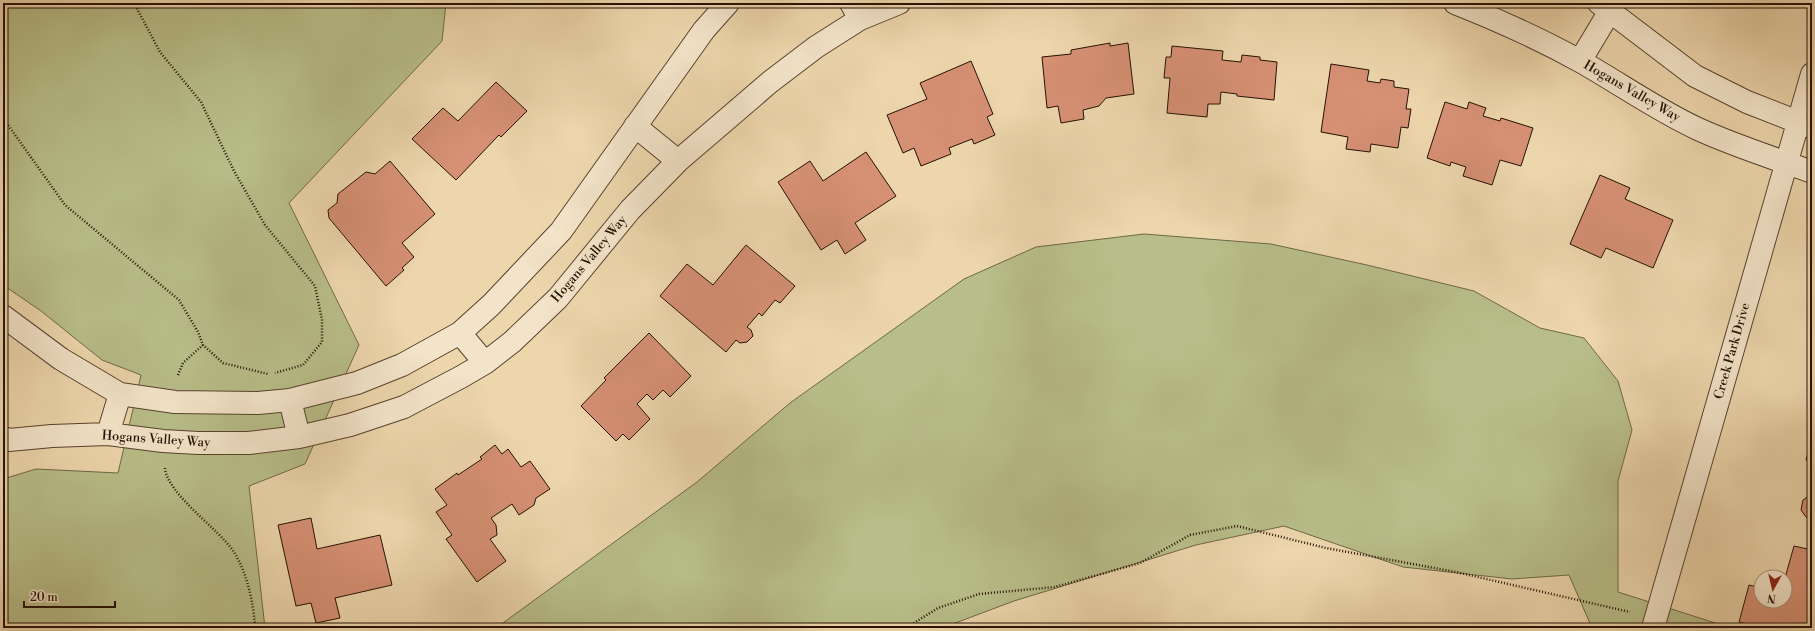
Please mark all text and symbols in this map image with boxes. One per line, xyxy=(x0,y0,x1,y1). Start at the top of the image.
street label: Hogans Valley Way xyxy=(1581,57,1684,125)
street label: Hogans Valley Way xyxy=(548,212,631,306)
street label: Creek Park Drive xyxy=(1711,300,1754,401)
street label: Hogans Valley Way xyxy=(101,427,212,451)
north arrow xyxy=(1753,569,1793,609)
scale bar xyxy=(24,583,115,609)
text: 20 m xyxy=(30,590,58,605)
text: N xyxy=(1766,590,1777,605)

